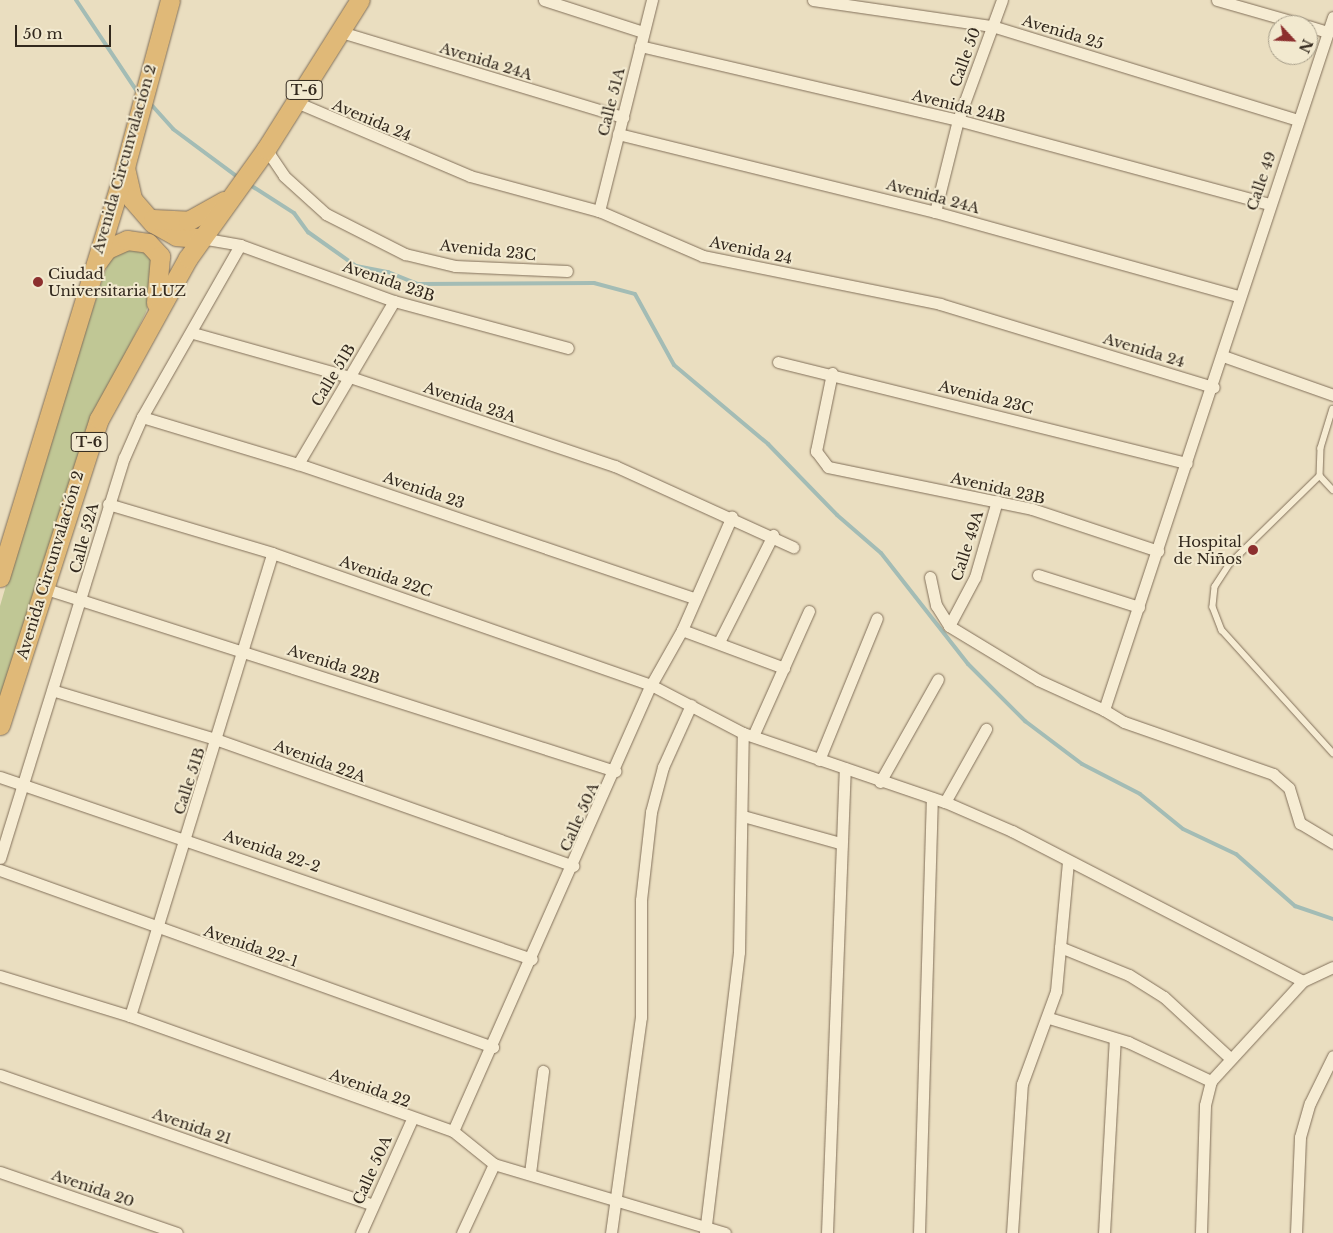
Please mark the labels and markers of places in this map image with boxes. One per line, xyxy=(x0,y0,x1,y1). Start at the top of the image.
place label: Ciudad Universitaria LUZ xyxy=(48,264,186,299)
marker: Ciudad Universitaria LUZ xyxy=(32,276,44,288)
place label: Hospital de Niños xyxy=(1174,532,1242,567)
marker: Hospital de Niños xyxy=(1246,543,1260,557)

